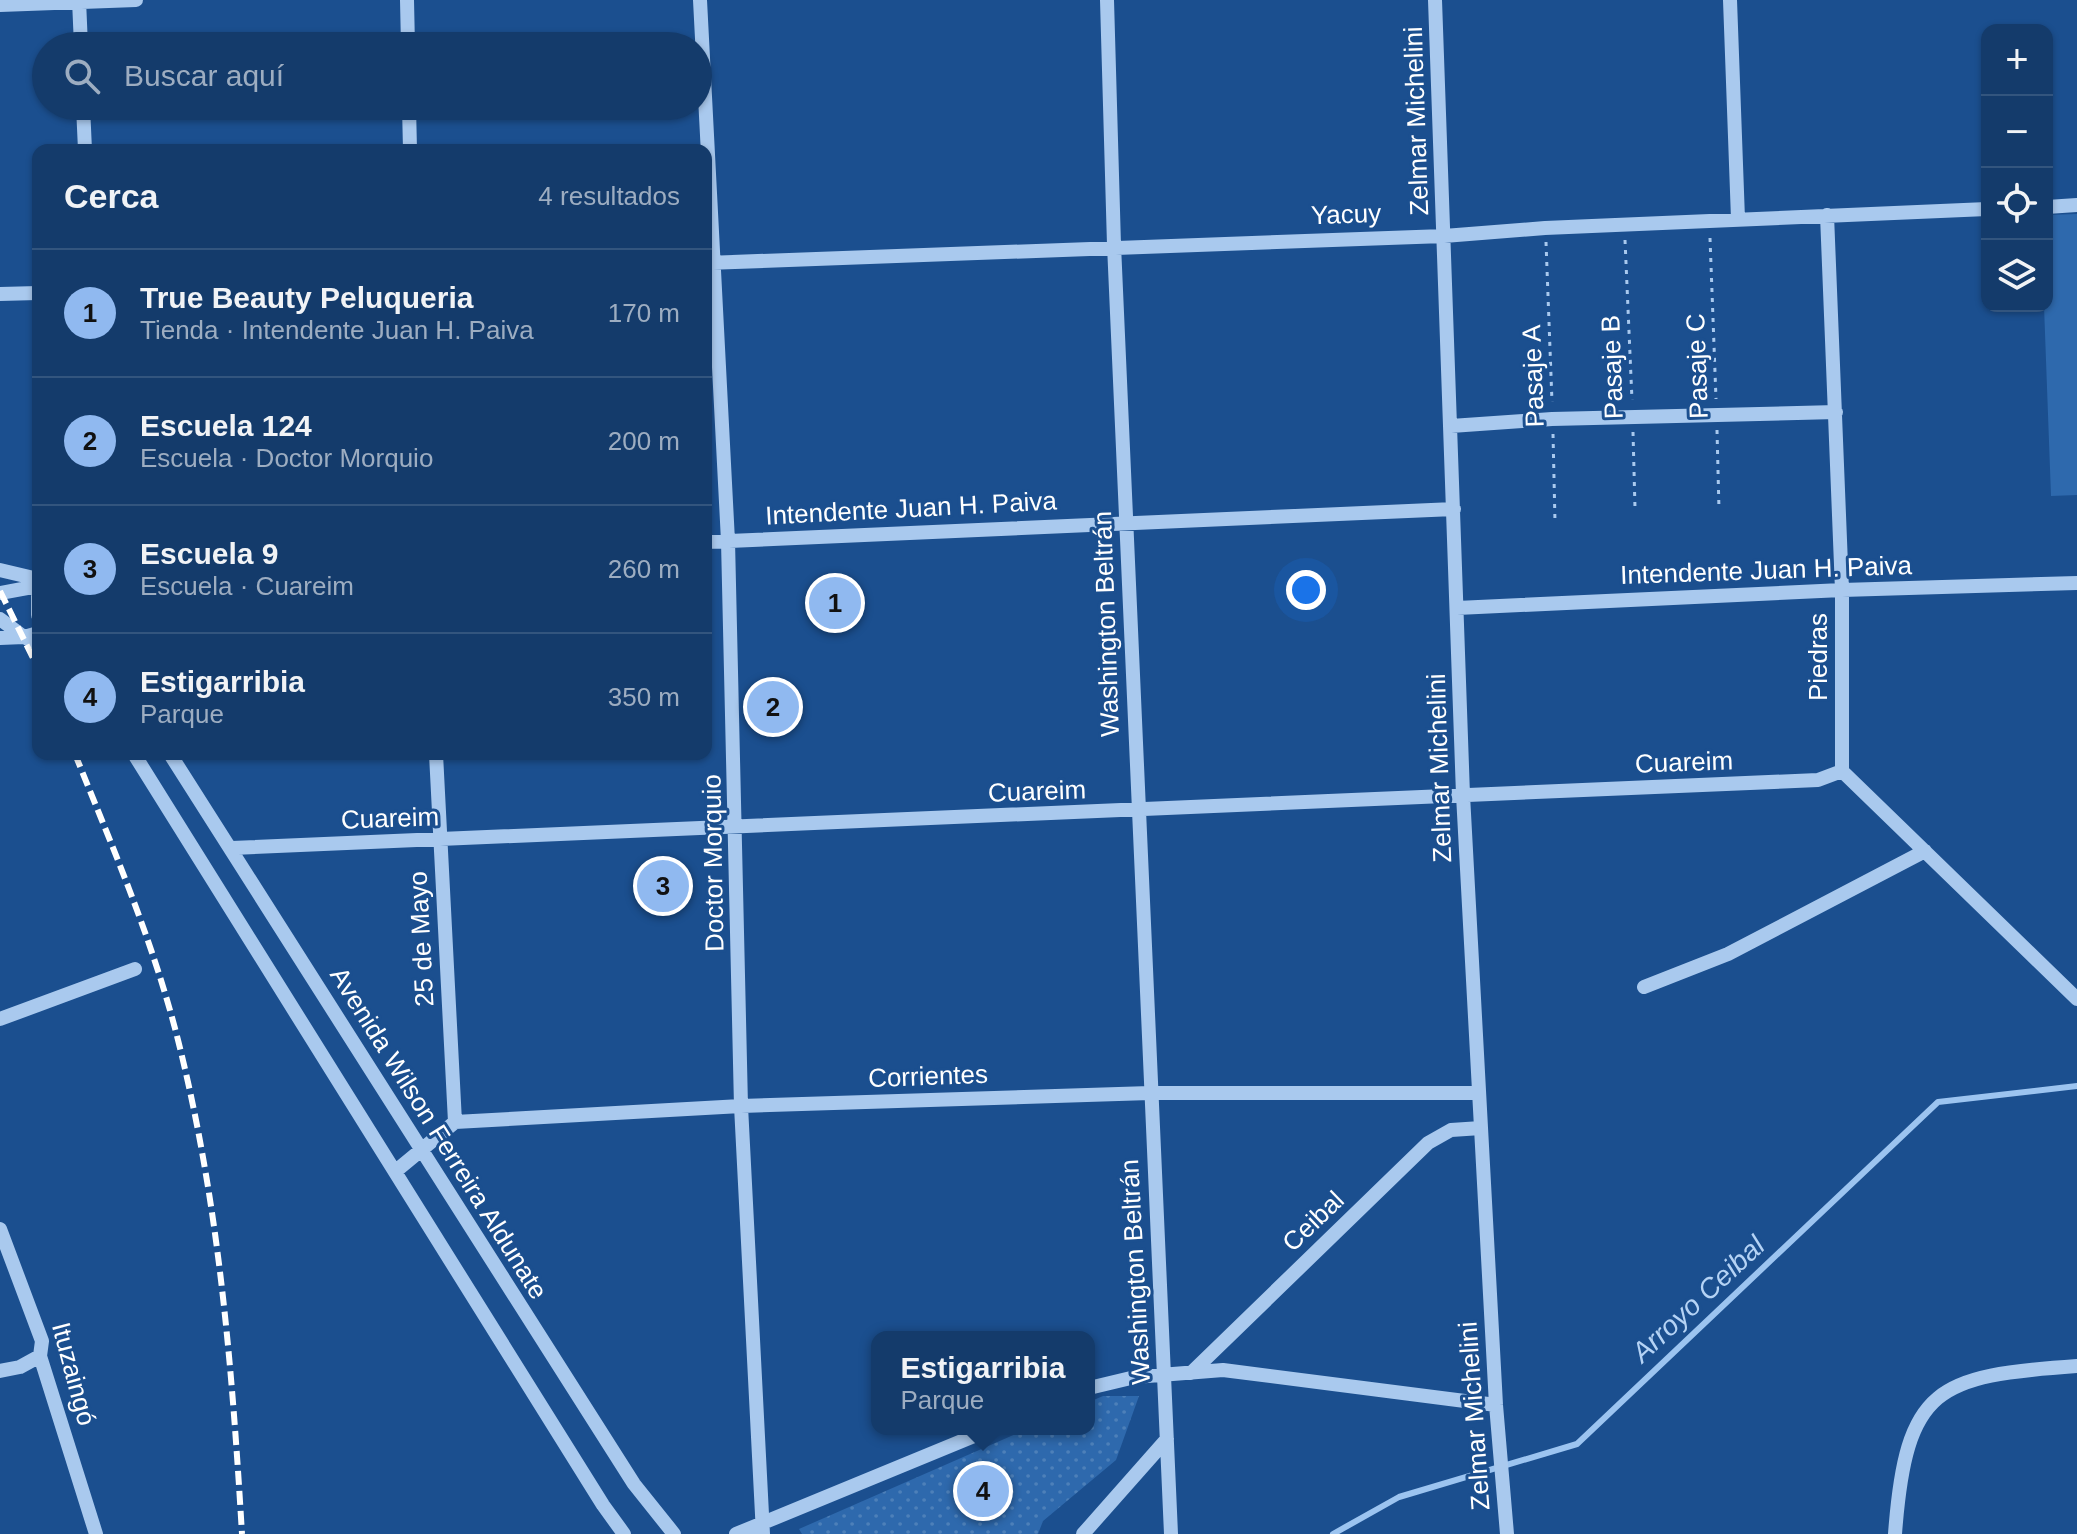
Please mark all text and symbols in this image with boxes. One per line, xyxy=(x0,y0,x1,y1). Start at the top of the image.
map controls xyxy=(1981,24,2053,312)
button: + xyxy=(1981,24,2053,96)
street label: Zelmar Michelini xyxy=(1398,26,1434,216)
search box xyxy=(32,32,712,120)
icon: search xyxy=(60,54,104,98)
text: Buscar aquí xyxy=(124,59,284,92)
button: − xyxy=(1981,96,2053,168)
button: locate xyxy=(1981,168,2053,240)
text: Cerca xyxy=(64,177,159,215)
text: 4 resultados xyxy=(538,181,680,211)
street label: Yacuy xyxy=(1310,198,1382,230)
button: layers xyxy=(1981,240,2053,312)
text: True Beauty Peluqueria xyxy=(140,281,473,314)
text: 1 xyxy=(83,298,97,328)
text: 170 m xyxy=(608,298,680,328)
street label: Pasaje C xyxy=(1680,313,1714,419)
street label: Pasaje B xyxy=(1595,314,1629,420)
text: Tienda · Intendente Juan H. Paiva xyxy=(140,315,534,345)
street label: Pasaje A xyxy=(1516,324,1550,428)
text: Escuela 124 xyxy=(140,409,312,442)
text: 2 xyxy=(83,426,97,456)
text: 200 m xyxy=(608,426,680,456)
text: Escuela · Doctor Morquio xyxy=(140,443,433,473)
street label: Intendente Juan H. Paiva xyxy=(764,485,1058,531)
street label: Washington Beltrán xyxy=(1087,511,1125,737)
text: Escuela 9 xyxy=(140,537,278,570)
street label: Intendente Juan H. Paiva xyxy=(1620,550,1913,590)
text: 3 xyxy=(83,554,97,584)
text: 260 m xyxy=(608,554,680,584)
your location xyxy=(1286,570,1326,610)
text: Escuela · Cuareim xyxy=(140,571,354,601)
pin: 1 xyxy=(809,573,861,633)
street label: Piedras xyxy=(1803,613,1833,701)
text: Estigarribia xyxy=(140,665,305,698)
street label: Zelmar Michelini xyxy=(1421,673,1457,863)
pin: 2 xyxy=(747,677,799,737)
text: 4 xyxy=(83,682,97,712)
text: 350 m xyxy=(608,682,680,712)
text: Parque xyxy=(140,699,224,729)
street label: Cuareim xyxy=(1634,745,1734,779)
street label: Doctor Morquio xyxy=(696,774,730,952)
street label: Cuareim xyxy=(987,774,1087,808)
street label: Cuareim xyxy=(340,801,440,835)
pin: 3 xyxy=(637,856,689,916)
street label: 25 de Mayo xyxy=(402,870,440,1008)
street label: Avenida Wilson Ferreira Aldunate xyxy=(324,962,554,1304)
street label: Corrientes xyxy=(868,1059,988,1093)
street label: Washington Beltrán xyxy=(1114,1158,1156,1386)
street label: Ceibal xyxy=(1276,1185,1350,1257)
water label: Arroyo Ceibal xyxy=(1624,1229,1771,1370)
street label: Ituzaingó xyxy=(46,1319,102,1429)
street label: Zelmar Michelini xyxy=(1452,1321,1496,1511)
popup xyxy=(871,1331,1095,1435)
text: Estigarribia xyxy=(900,1351,1066,1384)
text: Parque xyxy=(900,1385,984,1415)
pin: 4 xyxy=(957,1461,1009,1521)

